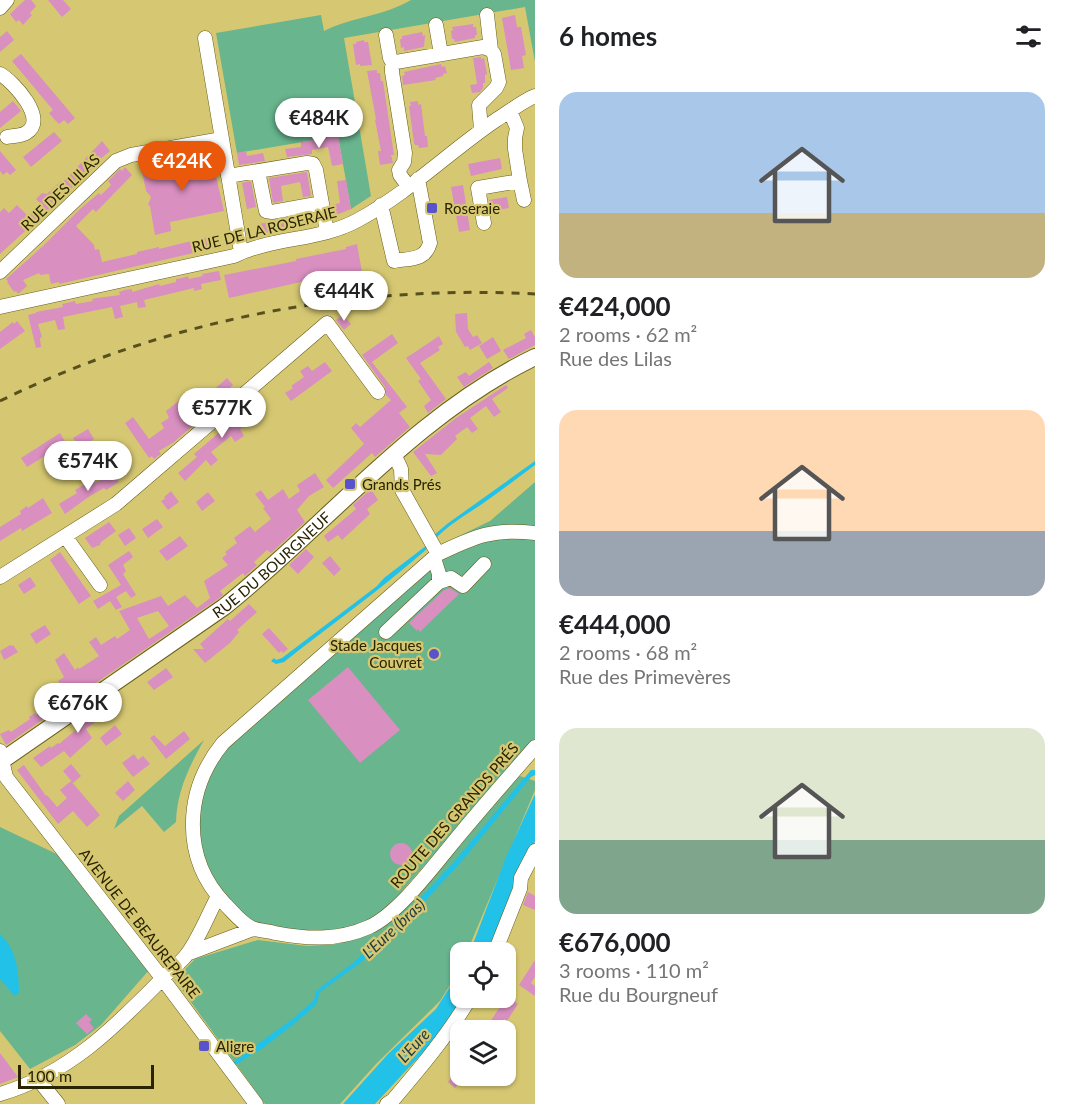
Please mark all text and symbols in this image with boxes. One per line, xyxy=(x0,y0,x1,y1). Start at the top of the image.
text: 6 homes xyxy=(559,20,657,52)
icon: filters xyxy=(1012,20,1045,53)
pin: €484K xyxy=(277,98,361,149)
text: €484K xyxy=(289,105,349,129)
icon: home xyxy=(748,131,856,239)
pin: €424K xyxy=(140,141,224,192)
text: €424K xyxy=(152,148,212,172)
street label: RUE DES LILAS xyxy=(17,150,103,234)
place label: Roseraie xyxy=(444,199,500,217)
marker: Roseraie xyxy=(425,201,439,215)
street label: RUE DE LA ROSERAIE xyxy=(190,202,338,256)
pin: €444K xyxy=(302,271,386,322)
text: €444K xyxy=(314,278,374,302)
text: €424,000 xyxy=(559,290,671,322)
text: 2 rooms · 62 m² xyxy=(559,322,697,346)
text: Rue des Lilas xyxy=(559,346,672,370)
pin: €577K xyxy=(180,388,264,439)
text: €577K xyxy=(192,395,252,419)
pin: €574K xyxy=(46,441,130,492)
text: €574K xyxy=(58,448,118,472)
icon: home xyxy=(748,449,856,557)
place label: Grands Prés xyxy=(362,475,441,493)
marker: Grands Prés xyxy=(343,477,357,491)
street label: RUE DU BOURGNEUF xyxy=(209,508,334,621)
text: €444,000 xyxy=(559,608,671,640)
place label: Stade Jacques Couvret xyxy=(330,636,423,671)
text: 2 rooms · 68 m² xyxy=(559,640,697,664)
marker: Stade Jacques Couvret xyxy=(427,647,441,661)
text: Rue des Primevères xyxy=(559,664,731,688)
pin: €676K xyxy=(36,683,120,734)
text: €676K xyxy=(48,690,108,714)
street label: ROUTE DES GRANDS PRÉS xyxy=(386,739,522,891)
icon: home xyxy=(748,767,856,875)
street label: AVENUE DE BEAUREPAIRE xyxy=(76,845,204,1001)
water label: L'Eure (bras) xyxy=(358,894,428,962)
text: €676,000 xyxy=(559,926,671,958)
map controls xyxy=(450,942,516,1086)
button: locate xyxy=(450,942,516,1008)
text: 3 rooms · 110 m² xyxy=(559,958,709,982)
text: Rue du Bourgneuf xyxy=(559,982,718,1006)
button: layers xyxy=(450,1020,516,1086)
water label: L'Eure xyxy=(393,1024,433,1066)
place label: Aligre xyxy=(216,1037,254,1055)
marker: Aligre xyxy=(197,1039,211,1053)
scale bar xyxy=(18,1062,154,1090)
text: 100 m xyxy=(27,1066,72,1085)

